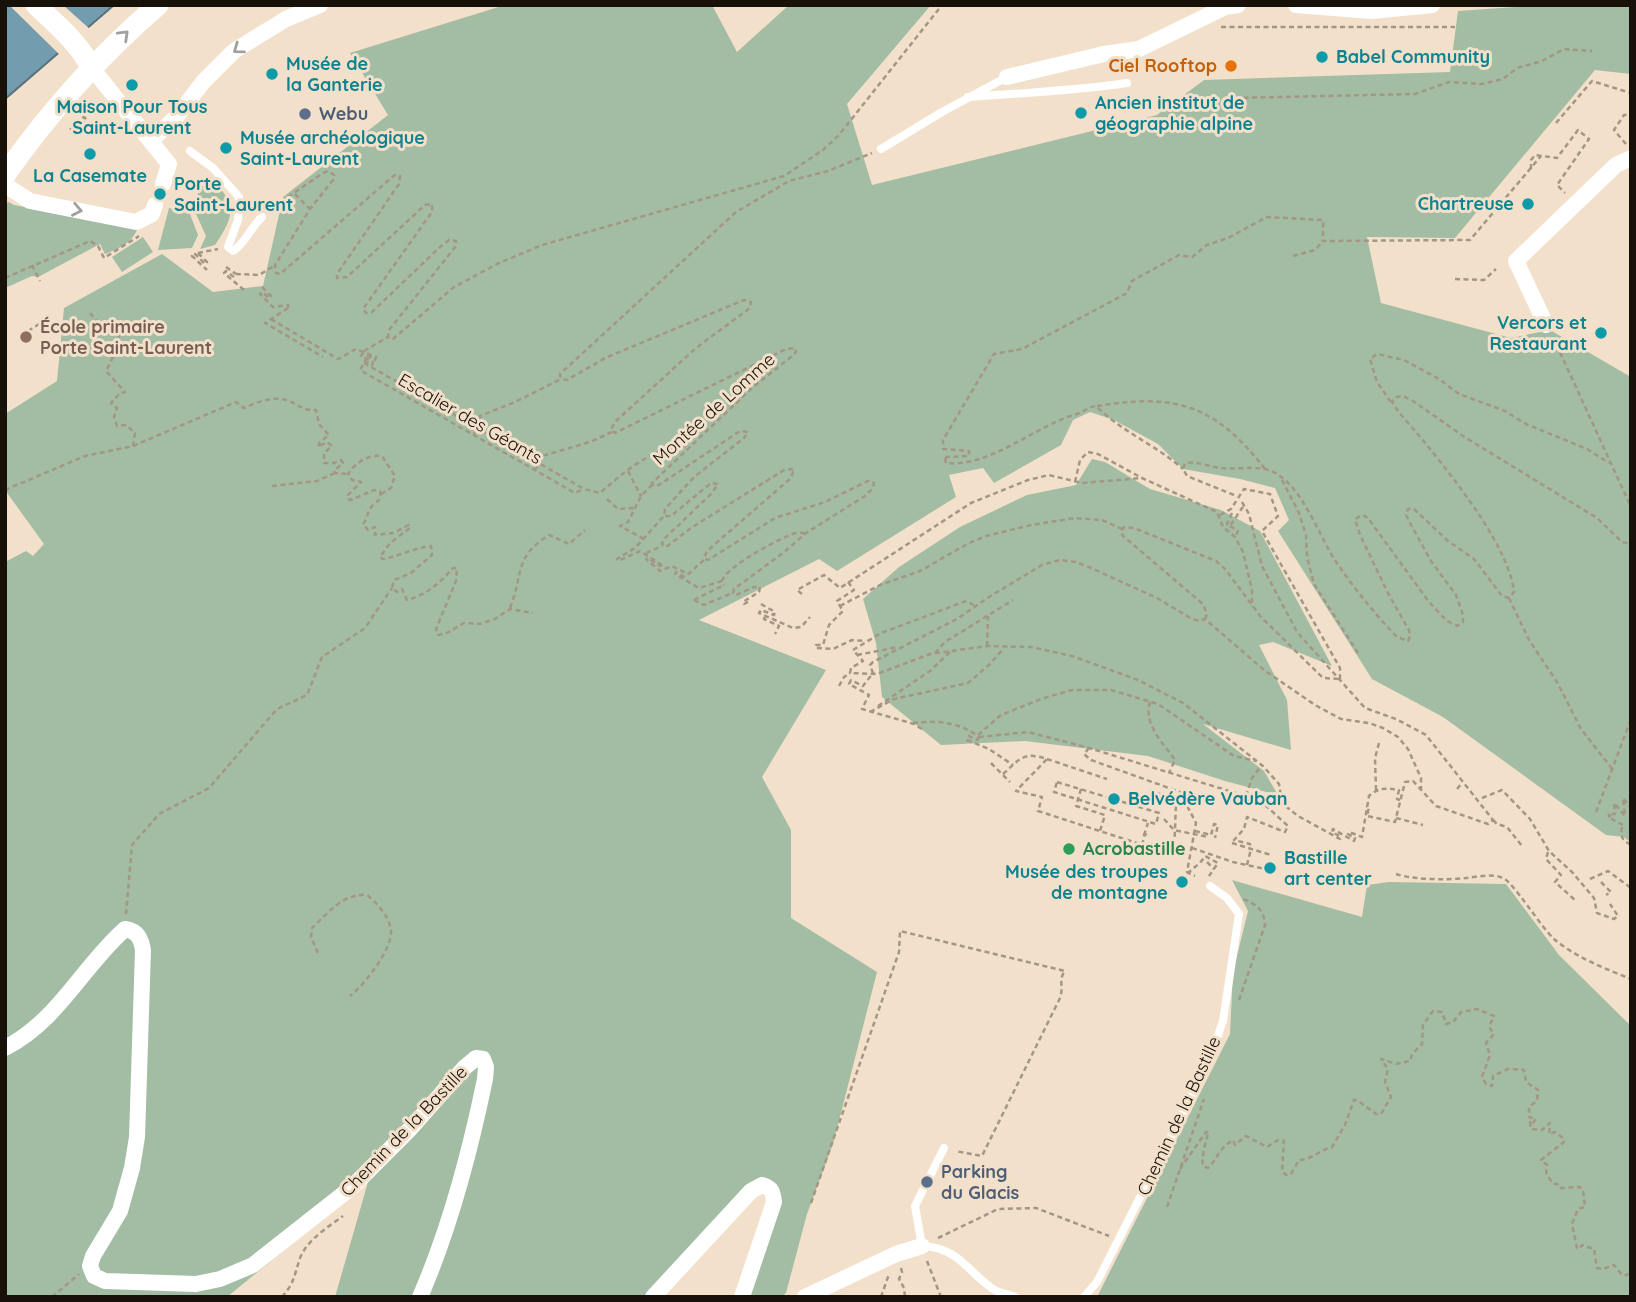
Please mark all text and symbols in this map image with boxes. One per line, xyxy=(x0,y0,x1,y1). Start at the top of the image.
one-way arrow xyxy=(115,31,128,44)
one-way arrow xyxy=(233,41,246,54)
place label: Babel Community xyxy=(1336,45,1490,68)
marker: Babel Community xyxy=(1314,49,1330,65)
place label: Musée de la Ganterie xyxy=(286,52,383,96)
place label: Ciel Rooftop xyxy=(1108,54,1217,77)
marker: Ciel Rooftop xyxy=(1223,58,1239,74)
marker: Musée de la Ganterie xyxy=(264,66,280,82)
marker: Maison Pour Tous Saint-Laurent xyxy=(124,77,140,93)
place label: Ancien institut de géographie alpine xyxy=(1095,91,1253,135)
place label: Maison Pour Tous Saint-Laurent xyxy=(57,95,208,139)
place label: Webu xyxy=(319,102,368,125)
marker: Ancien institut de géographie alpine xyxy=(1073,105,1089,121)
marker: Webu xyxy=(297,106,313,122)
place label: Musée archéologique Saint-Laurent xyxy=(240,126,425,170)
marker: Musée archéologique Saint-Laurent xyxy=(218,140,234,156)
marker: La Casemate xyxy=(82,146,98,162)
place label: La Casemate xyxy=(33,164,147,187)
place label: Porte Saint-Laurent xyxy=(174,172,293,216)
marker: Porte Saint-Laurent xyxy=(152,186,168,202)
place label: Chartreuse xyxy=(1418,192,1514,215)
marker: Chartreuse xyxy=(1520,196,1536,212)
one-way arrow xyxy=(71,202,83,217)
place label: Vercors et Restaurant xyxy=(1489,311,1587,355)
place label: École primaire Porte Saint-Laurent xyxy=(40,315,212,359)
marker: Vercors et Restaurant xyxy=(1593,325,1609,341)
marker: École primaire Porte Saint-Laurent xyxy=(18,329,34,345)
street label: Montée de Lomme xyxy=(648,348,780,470)
street label: Escalier des Géants xyxy=(394,368,546,469)
place label: Belvédère Vauban xyxy=(1128,787,1287,810)
marker: Belvédère Vauban xyxy=(1106,791,1122,807)
place label: Acrobastille xyxy=(1083,837,1186,860)
marker: Acrobastille xyxy=(1061,841,1077,857)
place label: Bastille art center xyxy=(1284,846,1372,890)
place label: Musée des troupes de montagne xyxy=(1005,860,1168,904)
marker: Bastille art center xyxy=(1262,860,1278,876)
marker: Musée des troupes de montagne xyxy=(1174,874,1190,890)
street label: Chemin de la Bastille xyxy=(1132,1033,1226,1199)
street label: Chemin de la Bastille xyxy=(335,1060,472,1201)
place label: Parking du Glacis xyxy=(941,1160,1019,1204)
marker: Parking du Glacis xyxy=(919,1174,935,1190)

